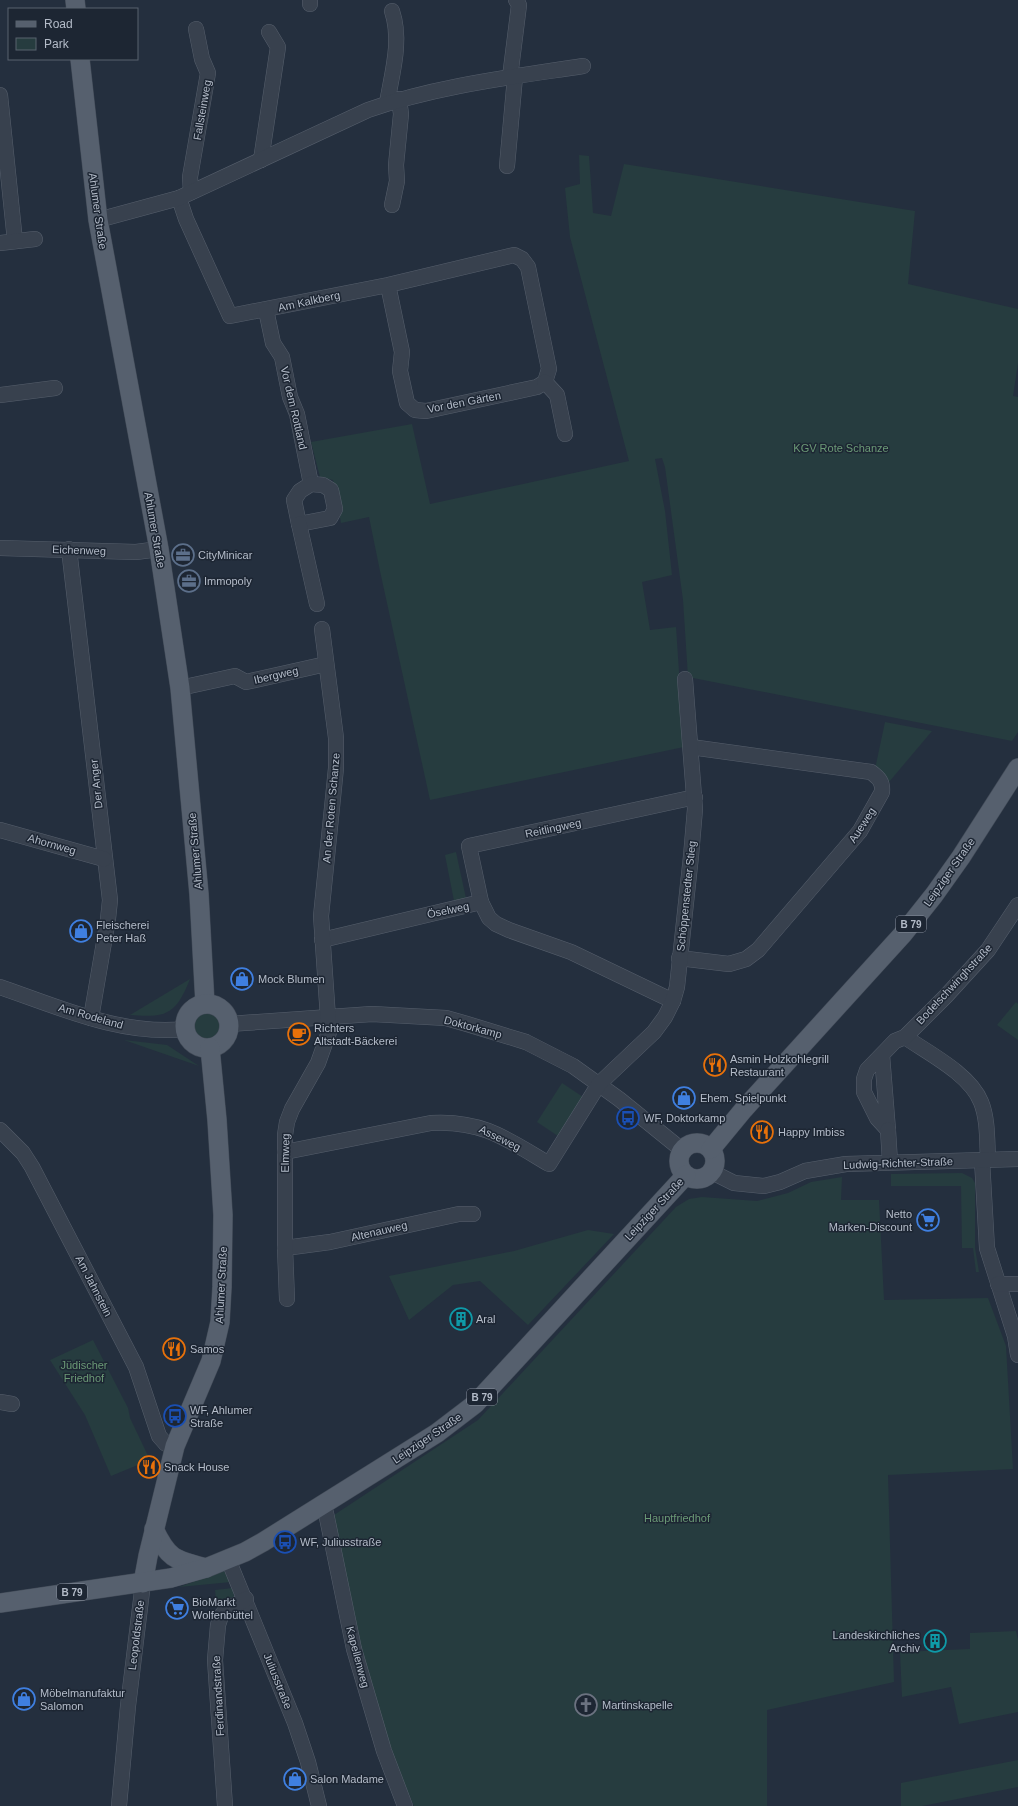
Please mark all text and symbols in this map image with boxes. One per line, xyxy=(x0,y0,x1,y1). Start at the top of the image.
legend xyxy=(8,8,138,60)
text: Road xyxy=(44,17,73,31)
text: Park xyxy=(44,37,70,51)
street label: Fallsteinweg xyxy=(191,79,213,141)
street label: Ahlumer Straße xyxy=(87,172,109,250)
street label: Am Kalkberg xyxy=(277,289,341,313)
street label: Vor dem Rottland xyxy=(279,365,309,451)
street label: Vor den Gärten xyxy=(426,389,502,415)
park label: KGV Rote Schanze xyxy=(793,442,889,454)
street label: Ahlumer Straße xyxy=(142,491,168,569)
office icon: CityMinicar xyxy=(170,542,196,568)
street label: Eichenweg xyxy=(52,543,106,557)
place label: CityMinicar xyxy=(198,549,253,561)
office icon: Immopoly xyxy=(176,568,202,594)
place label: Immopoly xyxy=(204,575,252,587)
street label: Ibergweg xyxy=(253,664,299,686)
street label: An der Roten Schanze xyxy=(320,752,342,864)
street label: Der Anger xyxy=(87,758,105,809)
street label: Aueweg xyxy=(846,805,878,845)
street label: Ahlumer Straße xyxy=(186,812,204,890)
street label: Reitlingweg xyxy=(524,816,582,840)
street label: Ahornweg xyxy=(27,831,77,857)
street label: Leipziger Straße xyxy=(921,835,977,909)
street label: Schöppenstedter Stieg xyxy=(674,840,698,952)
street label: Öselweg xyxy=(426,900,470,920)
road number: B 79 xyxy=(896,916,926,932)
shop icon: Fleischerei Peter Haß xyxy=(68,918,94,944)
place label: Fleischerei Peter Haß xyxy=(96,919,149,944)
street label: Bodelschwinghstraße xyxy=(914,941,994,1027)
shop icon: Mock Blumen xyxy=(229,966,255,992)
place label: Mock Blumen xyxy=(258,973,325,985)
street label: Am Rodeland xyxy=(57,1001,125,1031)
street label: Doktorkamp xyxy=(443,1014,503,1040)
cafe icon: Richters Altstadt-Bäckerei xyxy=(286,1021,312,1047)
place label: Richters Altstadt-Bäckerei xyxy=(314,1022,397,1047)
restaurant icon: Asmin Holzkohlegrill Restaurant xyxy=(702,1052,728,1078)
place label: Asmin Holzkohlegrill Restaurant xyxy=(730,1053,829,1078)
shop icon: Ehem. Spielpunkt xyxy=(671,1085,697,1111)
place label: Ehem. Spielpunkt xyxy=(700,1092,786,1104)
bus stop icon: WF, Doktorkamp xyxy=(615,1105,641,1131)
place label: WF, Doktorkamp xyxy=(644,1112,725,1124)
restaurant icon: Happy Imbiss xyxy=(749,1119,775,1145)
street label: Asseweg xyxy=(477,1123,523,1153)
place label: Happy Imbiss xyxy=(778,1126,845,1138)
street label: Elmweg xyxy=(279,1133,291,1173)
street label: Ludwig-Richter-Straße xyxy=(843,1155,953,1171)
street label: Leipziger Straße xyxy=(622,1175,686,1243)
supermarket icon: Netto Marken-Discount xyxy=(915,1207,941,1233)
place label: Netto Marken-Discount xyxy=(829,1208,912,1233)
street label: Altenauweg xyxy=(350,1219,408,1243)
street label: Ahlumer Straße xyxy=(213,1246,229,1324)
street label: Am Jahnstein xyxy=(74,1254,114,1318)
building icon: Aral xyxy=(448,1306,474,1332)
place label: Aral xyxy=(476,1313,496,1325)
restaurant icon: Samos xyxy=(161,1336,187,1362)
place label: Samos xyxy=(190,1343,225,1355)
park label: Jüdischer Friedhof xyxy=(60,1359,108,1384)
road number: B 79 xyxy=(467,1389,497,1405)
bus stop icon: WF, Ahlumer Straße xyxy=(162,1403,188,1429)
place label: WF, Ahlumer Straße xyxy=(190,1404,253,1429)
street label: Leipziger Straße xyxy=(390,1410,464,1466)
restaurant icon: Snack House xyxy=(136,1454,162,1480)
place label: Snack House xyxy=(164,1461,229,1473)
park label: Hauptfriedhof xyxy=(644,1512,711,1524)
bus stop icon: WF, Juliusstraße xyxy=(272,1529,298,1555)
place label: WF, Juliusstraße xyxy=(300,1536,381,1548)
road number: B 79 xyxy=(57,1584,87,1600)
supermarket icon: BioMarkt Wolfenbüttel xyxy=(164,1595,190,1621)
place label: BioMarkt Wolfenbüttel xyxy=(192,1596,253,1621)
street label: Leopoldstraße xyxy=(126,1599,146,1671)
street label: Kapellenweg xyxy=(344,1625,372,1689)
building icon: Landeskirchliches Archiv xyxy=(922,1628,948,1654)
place label: Landeskirchliches Archiv xyxy=(833,1629,920,1654)
street label: Juliusstraße xyxy=(261,1651,295,1711)
street label: Ferdinandstraße xyxy=(210,1655,226,1737)
shop icon: Möbelmanufaktur Salomon xyxy=(11,1686,37,1712)
place label: Möbelmanufaktur Salomon xyxy=(40,1687,125,1712)
church icon: Martinskapelle xyxy=(573,1692,599,1718)
place label: Martinskapelle xyxy=(602,1699,673,1711)
shop icon: Salon Madame xyxy=(282,1766,308,1792)
place label: Salon Madame xyxy=(310,1773,384,1785)

